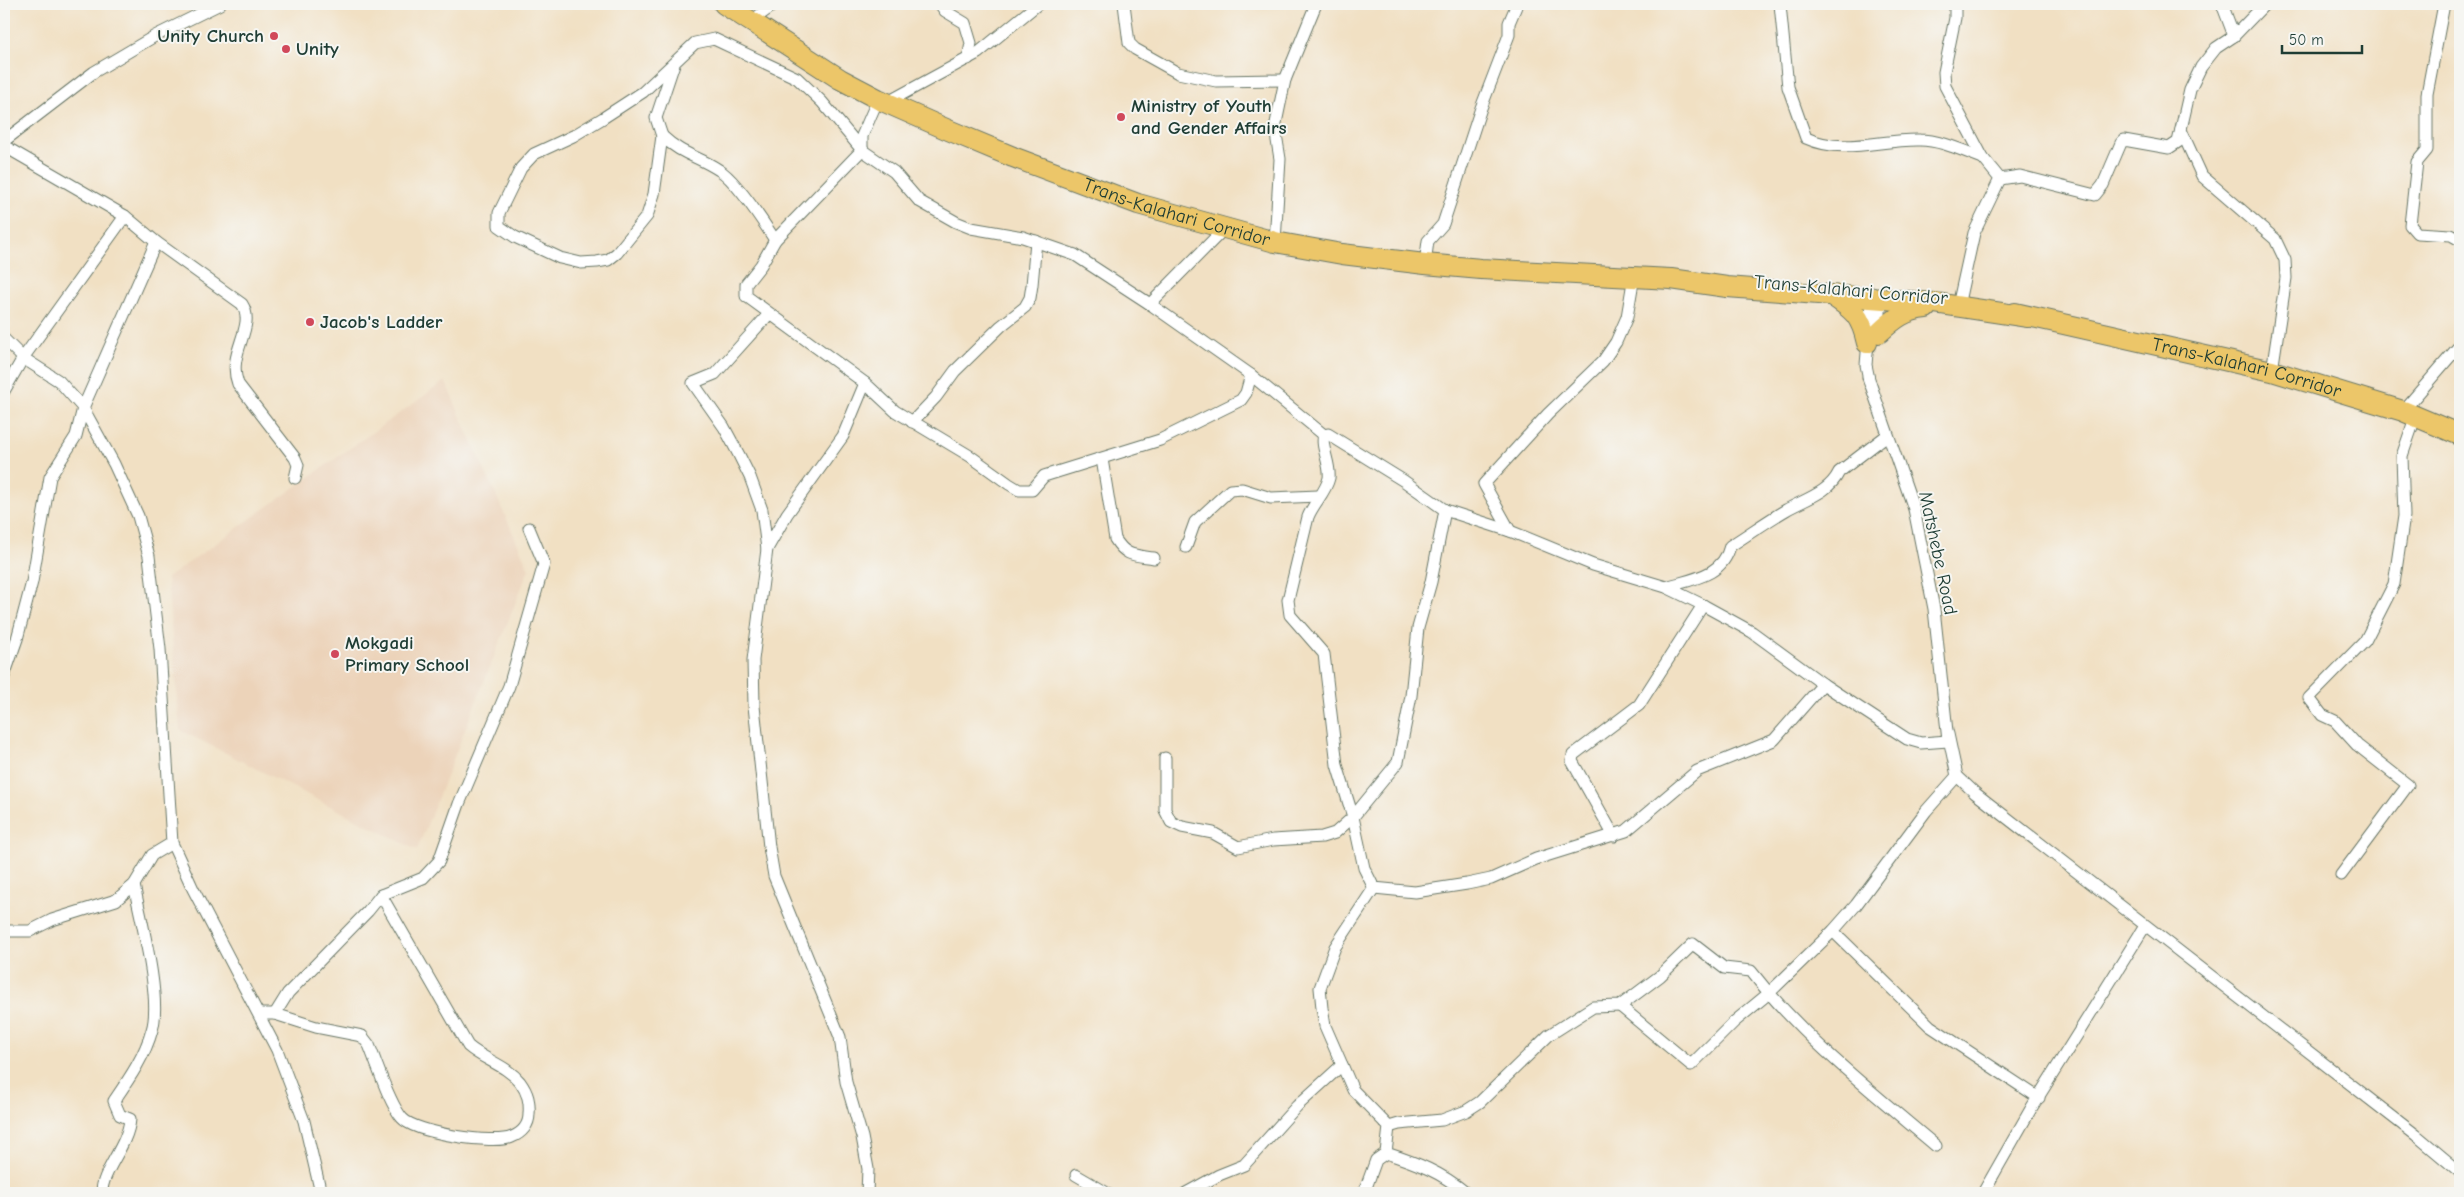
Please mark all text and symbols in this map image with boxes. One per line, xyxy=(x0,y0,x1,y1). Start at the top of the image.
scale bar xyxy=(2282,22,2362,54)
place label: Unity Church xyxy=(157,25,264,47)
marker: Unity Church xyxy=(268,30,280,42)
text: 50 m xyxy=(2289,31,2324,49)
place label: Unity xyxy=(296,38,339,60)
marker: Unity xyxy=(280,43,292,55)
place label: Ministry of Youth and Gender Affairs xyxy=(1131,95,1287,139)
marker: Ministry of Youth and Gender Affairs xyxy=(1115,111,1127,123)
street label: Trans-Kalahari Corridor xyxy=(1080,173,1273,251)
street label: Trans-Kalahari Corridor xyxy=(1753,271,1949,309)
place label: Jacob's Ladder xyxy=(320,311,443,333)
marker: Jacob's Ladder xyxy=(304,316,316,328)
street label: Trans-Kalahari Corridor xyxy=(2150,333,2344,403)
street label: Matshebe Road xyxy=(1914,489,1962,617)
place label: Mokgadi Primary School xyxy=(345,632,469,676)
marker: Mokgadi Primary School xyxy=(329,648,341,660)

